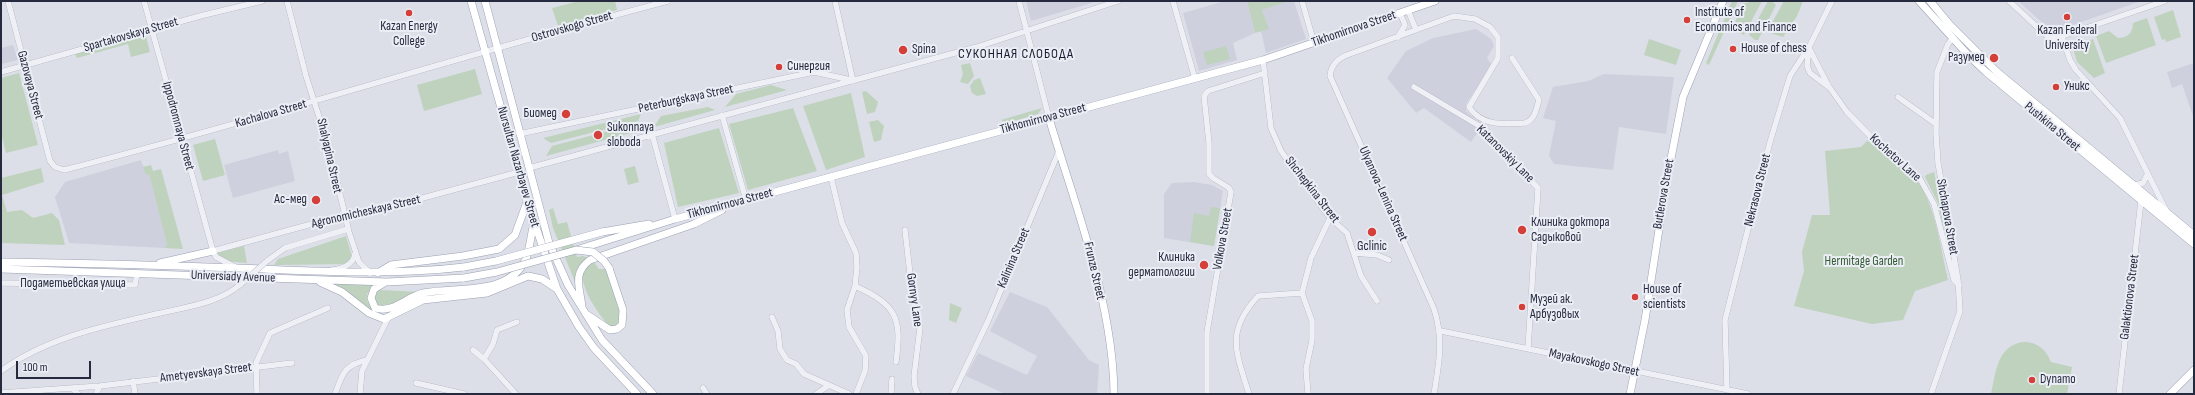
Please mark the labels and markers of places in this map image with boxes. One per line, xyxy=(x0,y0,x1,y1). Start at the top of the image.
place label: Institute of Economics and Finance xyxy=(1695,5,1797,36)
marker: Kazan Energy College xyxy=(404,8,414,18)
marker: Kazan Federal University xyxy=(2062,12,2072,22)
marker: Institute of Economics and Finance xyxy=(1682,15,1692,25)
place label: Kazan Energy College xyxy=(380,19,438,50)
place label: Kazan Federal University xyxy=(2037,23,2097,54)
place label: House of chess xyxy=(1741,41,1807,57)
place label: Spina xyxy=(912,42,936,58)
marker: Spina xyxy=(897,44,909,56)
marker: House of chess xyxy=(1728,44,1738,54)
place label: Разумед xyxy=(1948,50,1985,66)
marker: Разумед xyxy=(1988,52,2000,64)
place label: Синергия xyxy=(787,59,830,75)
marker: Синергия xyxy=(774,62,784,72)
place label: Уникс xyxy=(2064,79,2090,95)
marker: Уникс xyxy=(2051,82,2061,92)
place label: Биомед xyxy=(524,106,557,122)
marker: Биомед xyxy=(560,108,572,120)
place label: Sukonnaya sloboda xyxy=(607,120,654,151)
marker: Sukonnaya sloboda xyxy=(592,129,604,141)
place label: Ас-мед xyxy=(274,192,307,208)
marker: Ас-мед xyxy=(310,194,322,206)
place label: Клиника доктора Садыковой xyxy=(1531,215,1610,246)
marker: Клиника доктора Садыковой xyxy=(1516,224,1528,236)
marker: Gclinic xyxy=(1366,226,1378,238)
place label: Gclinic xyxy=(1357,239,1387,255)
place label: Клиника дерматологии xyxy=(1128,250,1195,281)
marker: Клиника дерматологии xyxy=(1198,259,1210,271)
place label: House of scientists xyxy=(1643,282,1686,313)
place label: Музей ак. Арбузовых xyxy=(1530,292,1579,323)
marker: House of scientists xyxy=(1630,292,1640,302)
marker: Музей ак. Арбузовых xyxy=(1517,302,1527,312)
place label: Dynamo xyxy=(2040,372,2076,388)
marker: Dynamo xyxy=(2027,375,2037,385)

